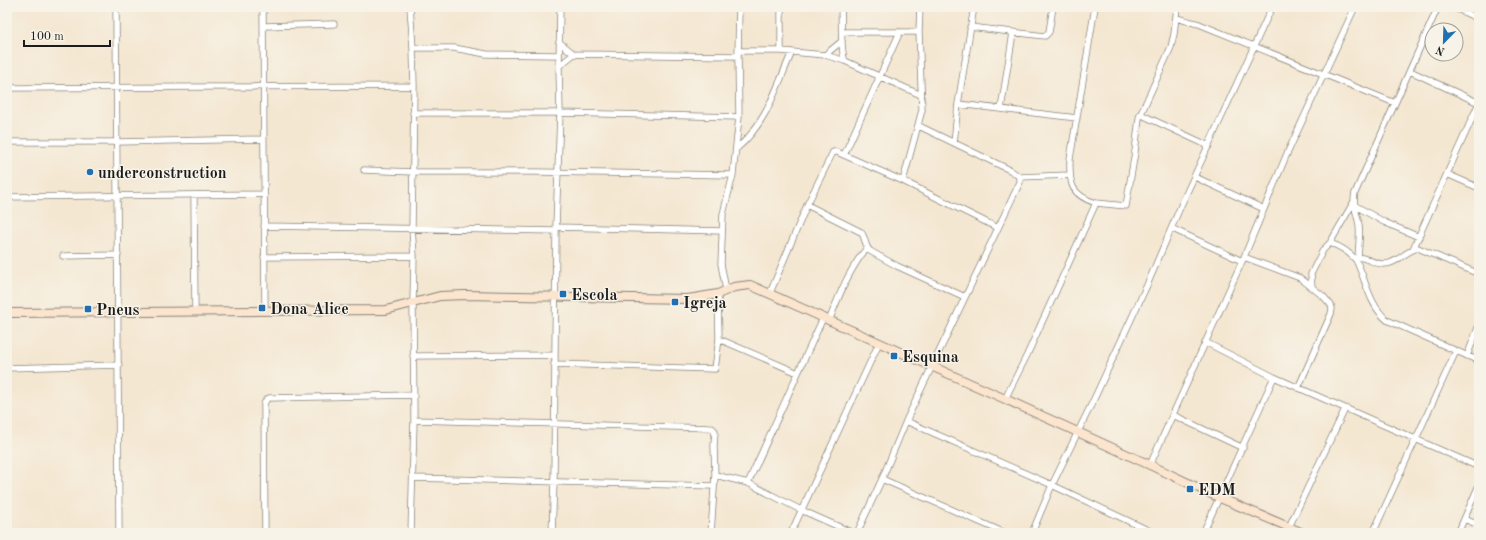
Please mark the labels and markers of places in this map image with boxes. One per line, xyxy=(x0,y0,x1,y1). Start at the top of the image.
place label: underconstruction xyxy=(98,166,227,182)
marker: underconstruction xyxy=(85,167,95,177)
place label: Escola xyxy=(571,288,618,304)
marker: Escola xyxy=(558,289,568,299)
place label: Igreja xyxy=(683,296,727,312)
marker: Igreja xyxy=(670,297,680,307)
place label: Dona Alice xyxy=(270,302,349,318)
place label: Pneus xyxy=(96,303,139,319)
marker: Dona Alice xyxy=(257,303,267,313)
marker: Pneus xyxy=(83,304,93,314)
place label: Esquina xyxy=(902,350,959,366)
marker: Esquina xyxy=(889,351,899,361)
place label: EDM xyxy=(1198,483,1236,499)
marker: EDM xyxy=(1185,484,1195,494)

